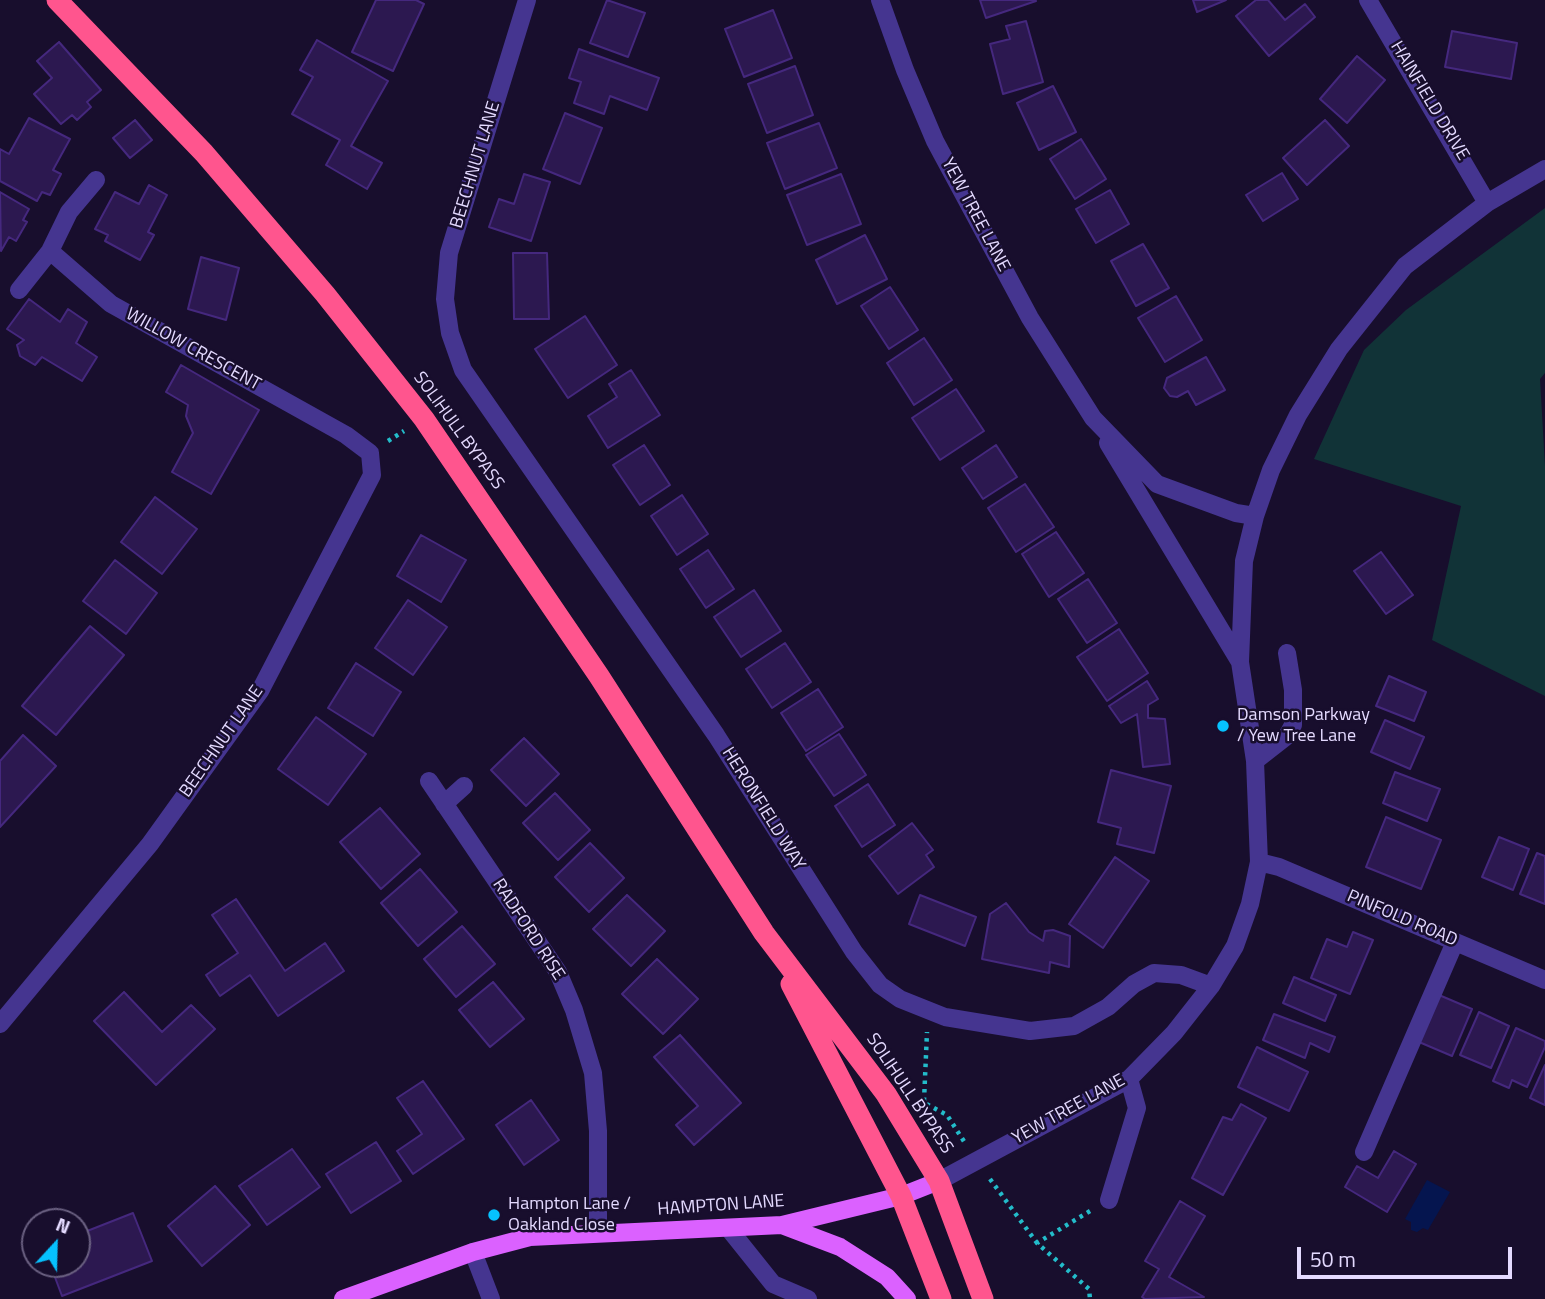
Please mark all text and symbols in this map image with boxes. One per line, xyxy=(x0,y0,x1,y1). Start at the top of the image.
street label: HAINFIELD DRIVE xyxy=(1385,38,1473,164)
street label: BEECHNUT LANE xyxy=(446,99,506,231)
street label: YEW TREE LANE xyxy=(936,155,1014,275)
street label: WILLOW CRESCENT xyxy=(122,304,264,396)
street label: SOLIHULL BYPASS xyxy=(408,368,508,494)
street label: BEECHNUT LANE xyxy=(175,682,269,802)
place label: Damson Parkway / Yew Tree Lane xyxy=(1237,705,1370,748)
marker: Damson Parkway / Yew Tree Lane xyxy=(1215,718,1231,734)
street label: HERONFIELD WAY xyxy=(717,744,809,874)
street label: RADFORD RISE xyxy=(487,875,569,985)
street label: PINFOLD ROAD xyxy=(1344,886,1460,952)
street label: SOLIHULL BYPASS xyxy=(861,1030,957,1158)
street label: YEW TREE LANE xyxy=(1009,1070,1129,1150)
street label: HAMPTON LANE xyxy=(657,1191,785,1221)
place label: Hampton Lane / Oakland Close xyxy=(508,1194,631,1236)
marker: Hampton Lane / Oakland Close xyxy=(486,1207,502,1223)
north arrow xyxy=(21,1208,91,1278)
text: N xyxy=(52,1209,75,1241)
scale bar xyxy=(1300,1232,1515,1276)
text: 50 m xyxy=(1310,1243,1356,1275)

